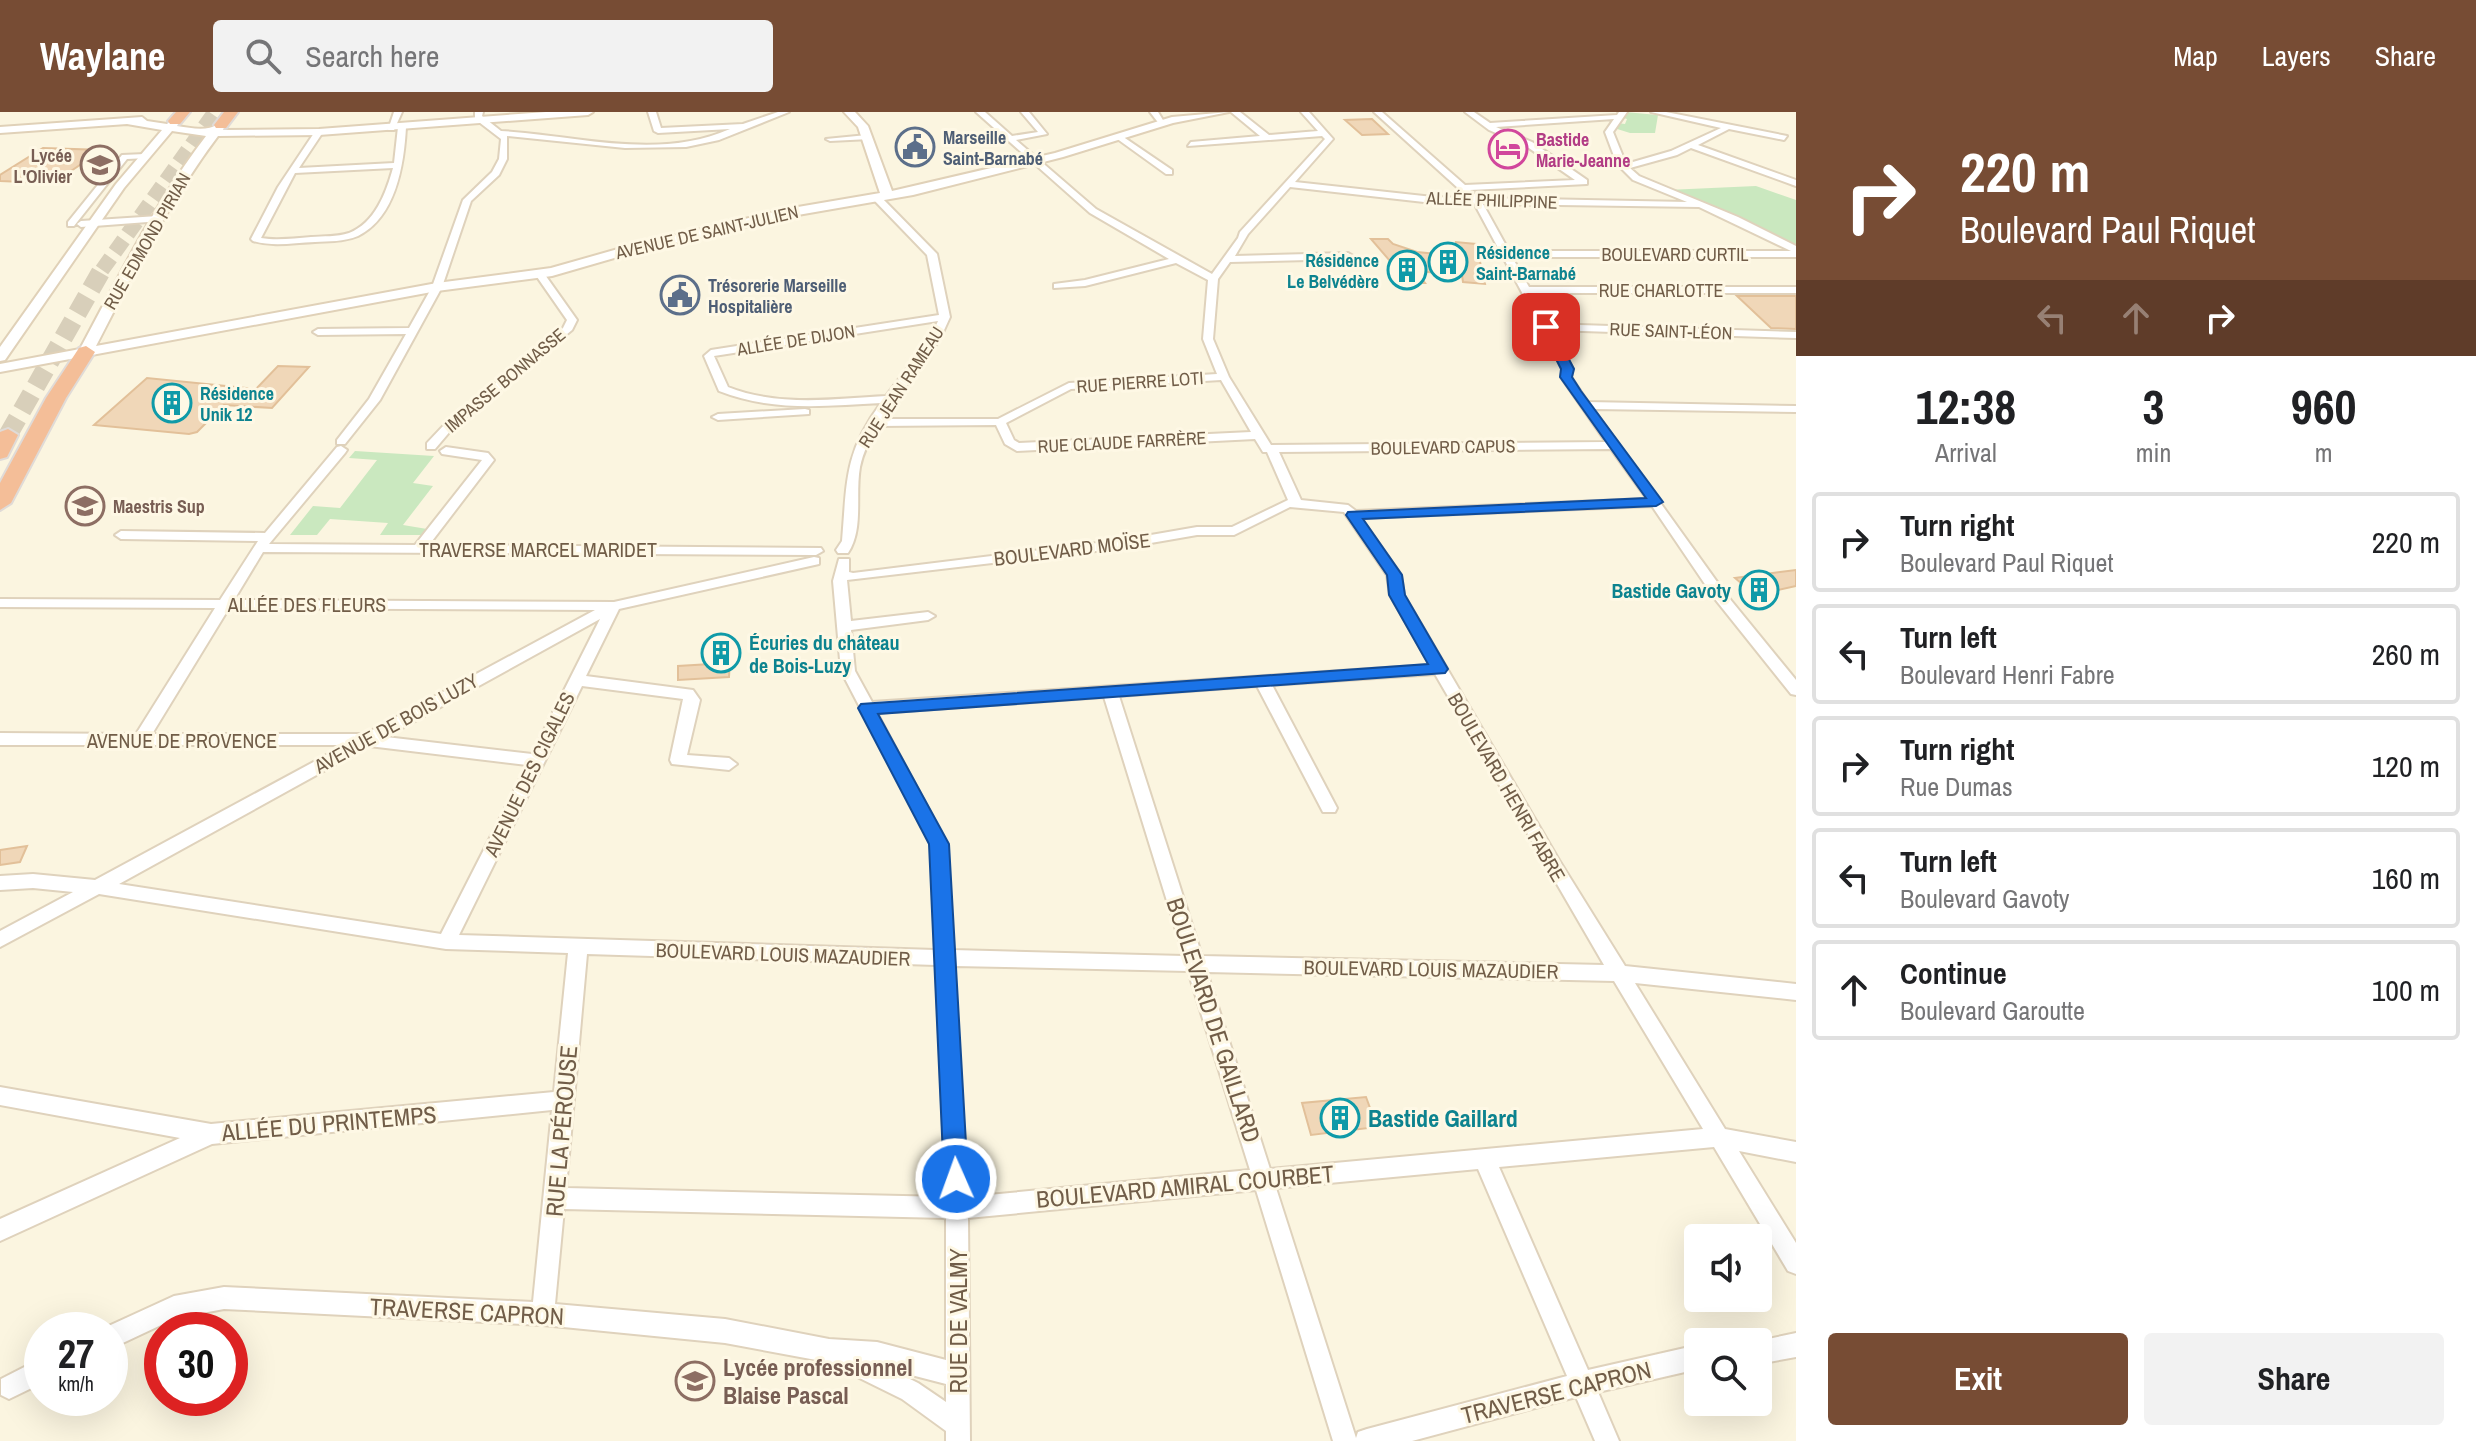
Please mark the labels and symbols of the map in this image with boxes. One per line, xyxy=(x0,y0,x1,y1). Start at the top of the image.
place label: Marseille Saint-Barnabé xyxy=(943,125,1043,171)
public building icon: Marseille Saint-Barnabé xyxy=(894,126,936,168)
place label: Bastide Marie-Jeanne xyxy=(1536,127,1630,173)
hotel icon: Bastide Marie-Jeanne xyxy=(1487,128,1529,170)
place label: Lycée L'Olivier xyxy=(14,143,72,189)
school or university icon: Lycée L'Olivier xyxy=(79,144,121,186)
street label: RUE EDMOND PIRIAN xyxy=(98,168,196,314)
street label: ALLÉE PHILIPPINE xyxy=(1425,185,1558,215)
street label: AVENUE DE SAINT-JULIEN xyxy=(612,199,801,265)
place label: Résidence Saint-Barnabé xyxy=(1476,240,1576,286)
building icon: Résidence Saint-Barnabé xyxy=(1427,241,1469,283)
street label: BOULEVARD CURTIL xyxy=(1601,242,1749,267)
place label: Résidence Le Belvédère xyxy=(1287,248,1379,294)
building icon: Résidence Le Belvédère xyxy=(1386,249,1428,291)
place label: Trésorerie Marseille Hospitalière xyxy=(708,273,847,319)
public building icon: Trésorerie Marseille Hospitalière xyxy=(659,274,701,316)
street label: RUE CHARLOTTE xyxy=(1599,278,1723,303)
pin xyxy=(1512,293,1580,361)
street label: RUE SAINT-LÉON xyxy=(1609,316,1733,346)
street label: ALLÉE DE DIJON xyxy=(734,318,857,362)
street label: RUE JEAN RAMEAU xyxy=(852,321,950,453)
street label: IMPASSE BONNASSE xyxy=(439,322,571,438)
street label: RUE PIERRE LOTI xyxy=(1076,365,1204,399)
place label: Résidence Unik 12 xyxy=(200,381,274,427)
building icon: Résidence Unik 12 xyxy=(151,382,193,424)
street label: RUE CLAUDE FARRÈRE xyxy=(1037,425,1207,459)
street label: BOULEVARD CAPUS xyxy=(1370,433,1516,461)
school or university icon: Maestris Sup xyxy=(64,485,106,527)
place label: Maestris Sup xyxy=(113,494,205,519)
street label: BOULEVARD MOÏSE xyxy=(992,526,1152,572)
street label: TRAVERSE MARCEL MARIDET xyxy=(419,536,657,563)
building icon: Bastide Gavoty xyxy=(1738,569,1780,611)
place label: Bastide Gavoty xyxy=(1612,577,1732,604)
street label: ALLÉE DES FLEURS xyxy=(227,591,386,618)
place label: Écuries du château de Bois-Luzy xyxy=(749,629,899,679)
building icon: Écuries du château de Bois-Luzy xyxy=(700,632,742,674)
street label: AVENUE DE BOIS LUZY xyxy=(308,667,483,780)
street label: AVENUE DES CIGALES xyxy=(477,687,581,862)
street label: BOULEVARD HENRI FABRE xyxy=(1442,688,1572,886)
street label: AVENUE DE PROVENCE xyxy=(86,727,277,754)
street label: BOULEVARD DE GAILLARD xyxy=(1159,894,1269,1146)
street label: BOULEVARD LOUIS MAZAUDIER xyxy=(655,936,911,972)
street label: BOULEVARD LOUIS MAZAUDIER xyxy=(1303,953,1559,985)
street label: RUE LA PÉROUSE xyxy=(538,1044,584,1218)
building icon: Bastide Gaillard xyxy=(1319,1097,1361,1139)
street label: ALLÉE DU PRINTEMPS xyxy=(219,1098,438,1148)
place label: Bastide Gaillard xyxy=(1368,1102,1518,1134)
position arrow xyxy=(914,1137,998,1221)
street label: BOULEVARD AMIRAL COURBET xyxy=(1035,1157,1335,1215)
street label: RUE DE VALMY xyxy=(942,1248,974,1394)
street label: TRAVERSE CAPRON xyxy=(369,1290,565,1332)
speed limit sign: 30 xyxy=(144,1312,248,1416)
place label: Lycée professionnel Blaise Pascal xyxy=(723,1351,913,1411)
street label: TRAVERSE CAPRON xyxy=(1458,1353,1654,1431)
school or university icon: Lycée professionnel Blaise Pascal xyxy=(674,1360,716,1402)

